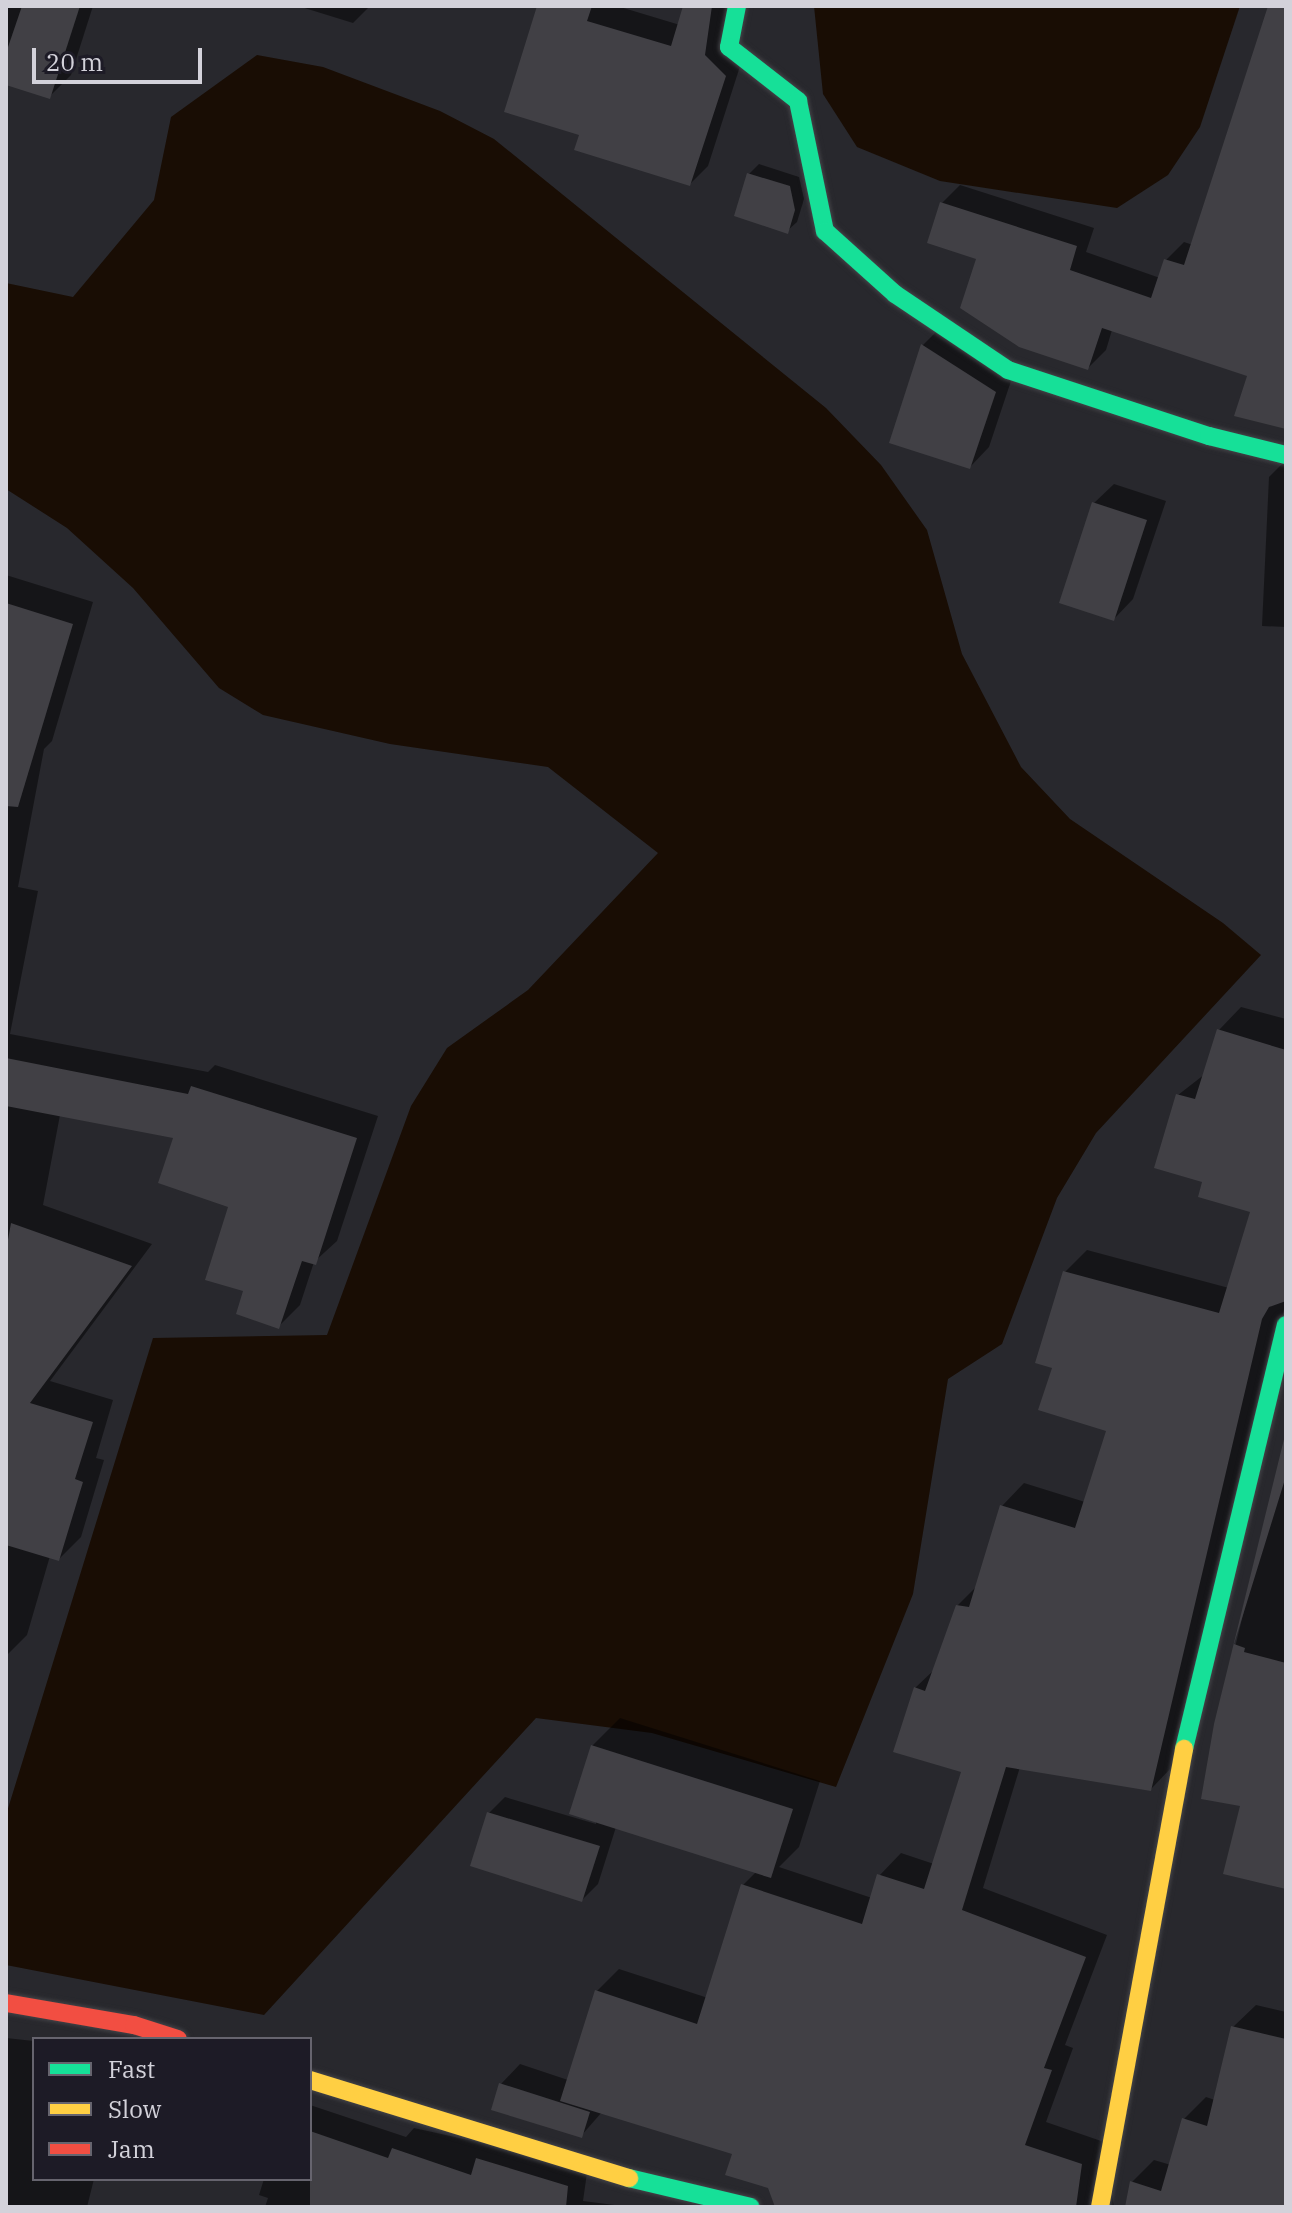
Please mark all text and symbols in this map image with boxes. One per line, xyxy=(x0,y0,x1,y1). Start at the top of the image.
scale bar xyxy=(36,32,206,82)
text: 20 m xyxy=(46,46,103,78)
legend xyxy=(32,2037,312,2181)
text: Fast xyxy=(108,2053,155,2085)
text: Slow xyxy=(108,2093,161,2125)
text: Jam xyxy=(108,2133,155,2165)

